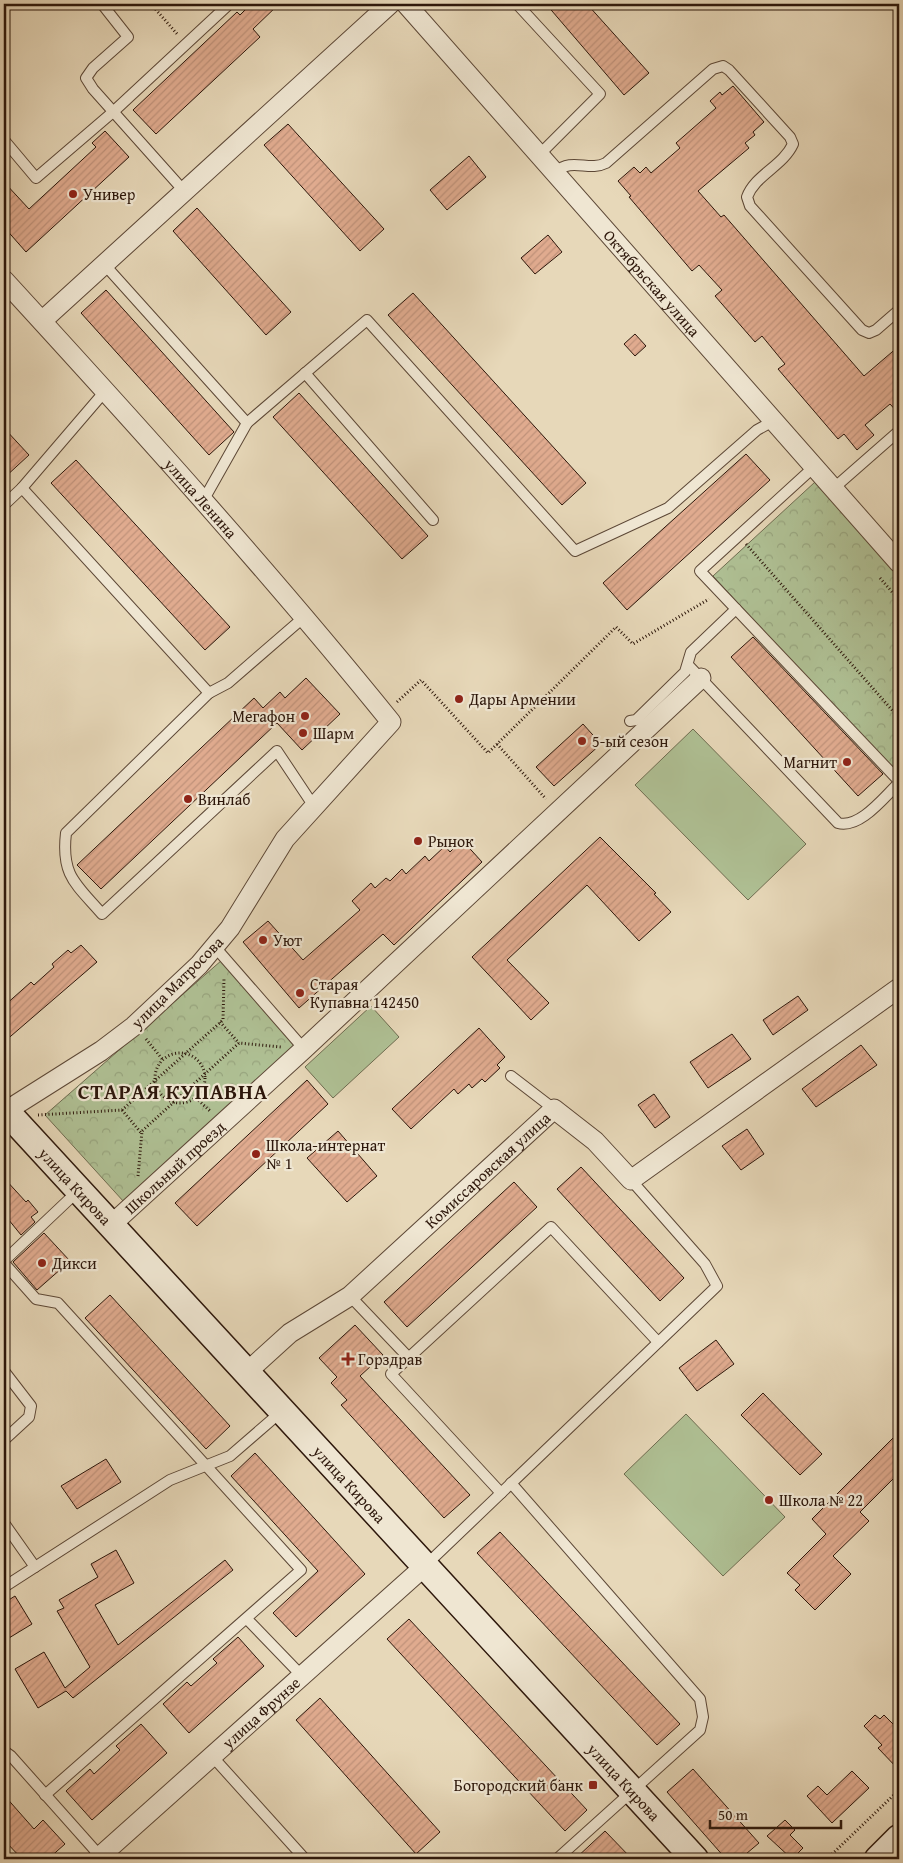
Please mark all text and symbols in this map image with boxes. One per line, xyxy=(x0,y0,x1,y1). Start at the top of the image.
place label: Универ xyxy=(83,182,136,206)
marker: Универ xyxy=(67,188,79,200)
street label: Октябрьская улица xyxy=(598,224,706,342)
street label: улица Ленина xyxy=(158,452,243,544)
place label: Дары Армении xyxy=(468,687,576,711)
marker: Дары Армении xyxy=(453,693,465,705)
place label: Мегафон xyxy=(232,704,295,728)
marker: Мегафон xyxy=(299,710,311,722)
place label: Шарм xyxy=(313,721,354,745)
marker: Шарм xyxy=(297,727,309,739)
place label: 5-ый сезон xyxy=(592,729,668,753)
marker: 5-ый сезон xyxy=(576,735,588,747)
place label: Магнит xyxy=(784,750,837,774)
marker: Магнит xyxy=(841,756,853,768)
place label: Винлаб xyxy=(198,787,250,811)
marker: Винлаб xyxy=(182,793,194,805)
place label: Рынок xyxy=(428,829,474,853)
marker: Рынок xyxy=(412,835,424,847)
place label: Уют xyxy=(273,928,302,952)
street label: улица Матросова xyxy=(125,930,229,1034)
marker: Уют xyxy=(257,934,269,946)
place label: Старая Купавна 142450 xyxy=(310,972,419,1014)
marker: Старая Купавна 142450 xyxy=(294,987,306,999)
district label: СТАРАЯ КУПАВНА xyxy=(78,1076,268,1107)
street label: Комиссаровская улица xyxy=(419,1106,556,1234)
street label: Школьный проезд xyxy=(119,1115,230,1219)
place label: Школа-интернат № 1 xyxy=(266,1133,385,1175)
street label: улица Кирова xyxy=(32,1141,118,1231)
marker: Школа-интернат № 1 xyxy=(250,1148,262,1160)
place label: Дикси xyxy=(51,1251,97,1275)
marker: Дикси xyxy=(36,1257,48,1269)
place label: Горздрав xyxy=(358,1347,422,1371)
marker: Горздрав xyxy=(342,1353,354,1365)
street label: улица Кирова xyxy=(307,1439,392,1529)
place label: Школа № 22 xyxy=(779,1488,863,1512)
marker: Школа № 22 xyxy=(763,1494,775,1506)
street label: улица Фрунзе xyxy=(216,1671,305,1755)
street label: улица Кирова xyxy=(581,1737,666,1826)
place label: Богородский банк xyxy=(454,1773,584,1797)
marker: Богородский банк xyxy=(587,1779,599,1791)
scale bar xyxy=(710,1798,842,1830)
text: 50 m xyxy=(718,1804,749,1825)

